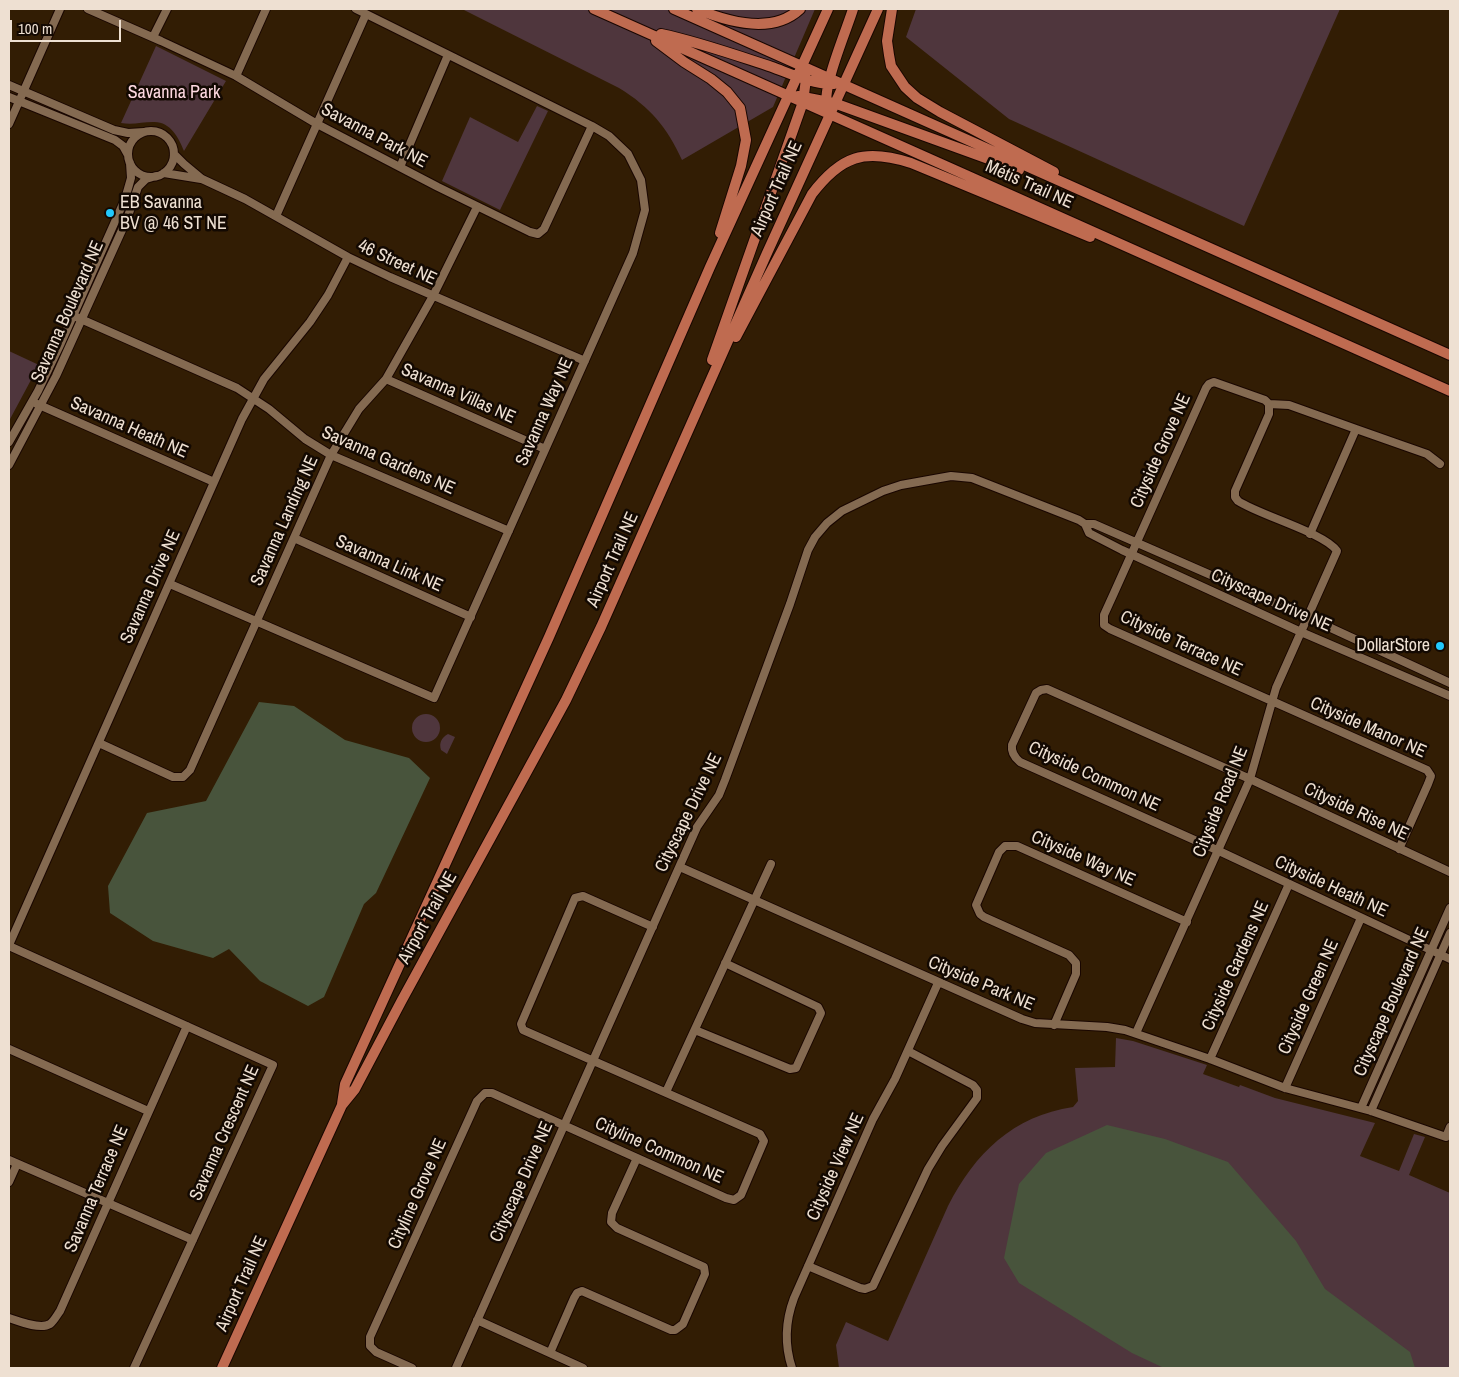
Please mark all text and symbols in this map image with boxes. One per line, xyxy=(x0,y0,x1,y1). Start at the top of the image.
scale bar xyxy=(12,10,124,42)
text: 100 m xyxy=(18,18,52,39)
park label: Savanna Park xyxy=(128,82,220,104)
street label: Savanna Park NE xyxy=(317,99,431,173)
street label: Airport Trail NE xyxy=(746,138,808,240)
street label: Métis Trail NE xyxy=(982,156,1076,214)
place label: EB Savanna BV @ 46 ST NE xyxy=(120,192,227,234)
marker: EB Savanna BV @ 46 ST NE xyxy=(104,207,116,219)
street label: 46 Street NE xyxy=(354,235,440,291)
street label: Savanna Boulevard NE xyxy=(27,238,109,386)
street label: Savanna Way NE xyxy=(512,355,578,469)
street label: Savanna Villas NE xyxy=(398,359,518,429)
street label: Cityside Grove NE xyxy=(1126,390,1196,512)
street label: Savanna Heath NE xyxy=(67,392,191,464)
street label: Savanna Gardens NE xyxy=(318,422,458,500)
street label: Savanna Landing NE xyxy=(247,453,323,589)
street label: Airport Trail NE xyxy=(582,509,644,611)
street label: Savanna Drive NE xyxy=(116,527,186,647)
street label: Savanna Link NE xyxy=(332,531,446,597)
street label: Cityscape Drive NE xyxy=(1207,565,1335,637)
street label: Cityside Terrace NE xyxy=(1117,606,1245,682)
place label: DollarStore xyxy=(1356,635,1430,657)
marker: DollarStore xyxy=(1434,640,1446,652)
street label: Cityside Manor NE xyxy=(1307,693,1429,763)
street label: Cityside Common NE xyxy=(1025,737,1163,817)
street label: Cityside Road NE xyxy=(1189,743,1253,861)
street label: Cityscape Drive NE xyxy=(651,750,727,876)
street label: Cityside Rise NE xyxy=(1300,778,1412,846)
street label: Cityside Way NE xyxy=(1028,826,1138,892)
street label: Cityside Heath NE xyxy=(1271,851,1391,923)
street label: Airport Trail NE xyxy=(394,868,462,968)
street label: Cityside Gardens NE xyxy=(1198,898,1274,1034)
street label: Cityscape Boulevard NE xyxy=(1349,924,1435,1080)
street label: Cityside Green NE xyxy=(1274,936,1344,1058)
street label: Cityside Park NE xyxy=(925,952,1037,1016)
street label: Savanna Crescent NE xyxy=(185,1062,265,1204)
street label: Cityside View NE xyxy=(803,1110,869,1224)
street label: Cityline Common NE xyxy=(591,1113,727,1189)
street label: Cityscape Drive NE xyxy=(486,1118,558,1246)
street label: Savanna Terrace NE xyxy=(60,1122,134,1256)
street label: Cityline Grove NE xyxy=(384,1135,452,1253)
street label: Airport Trail NE xyxy=(211,1233,273,1335)

